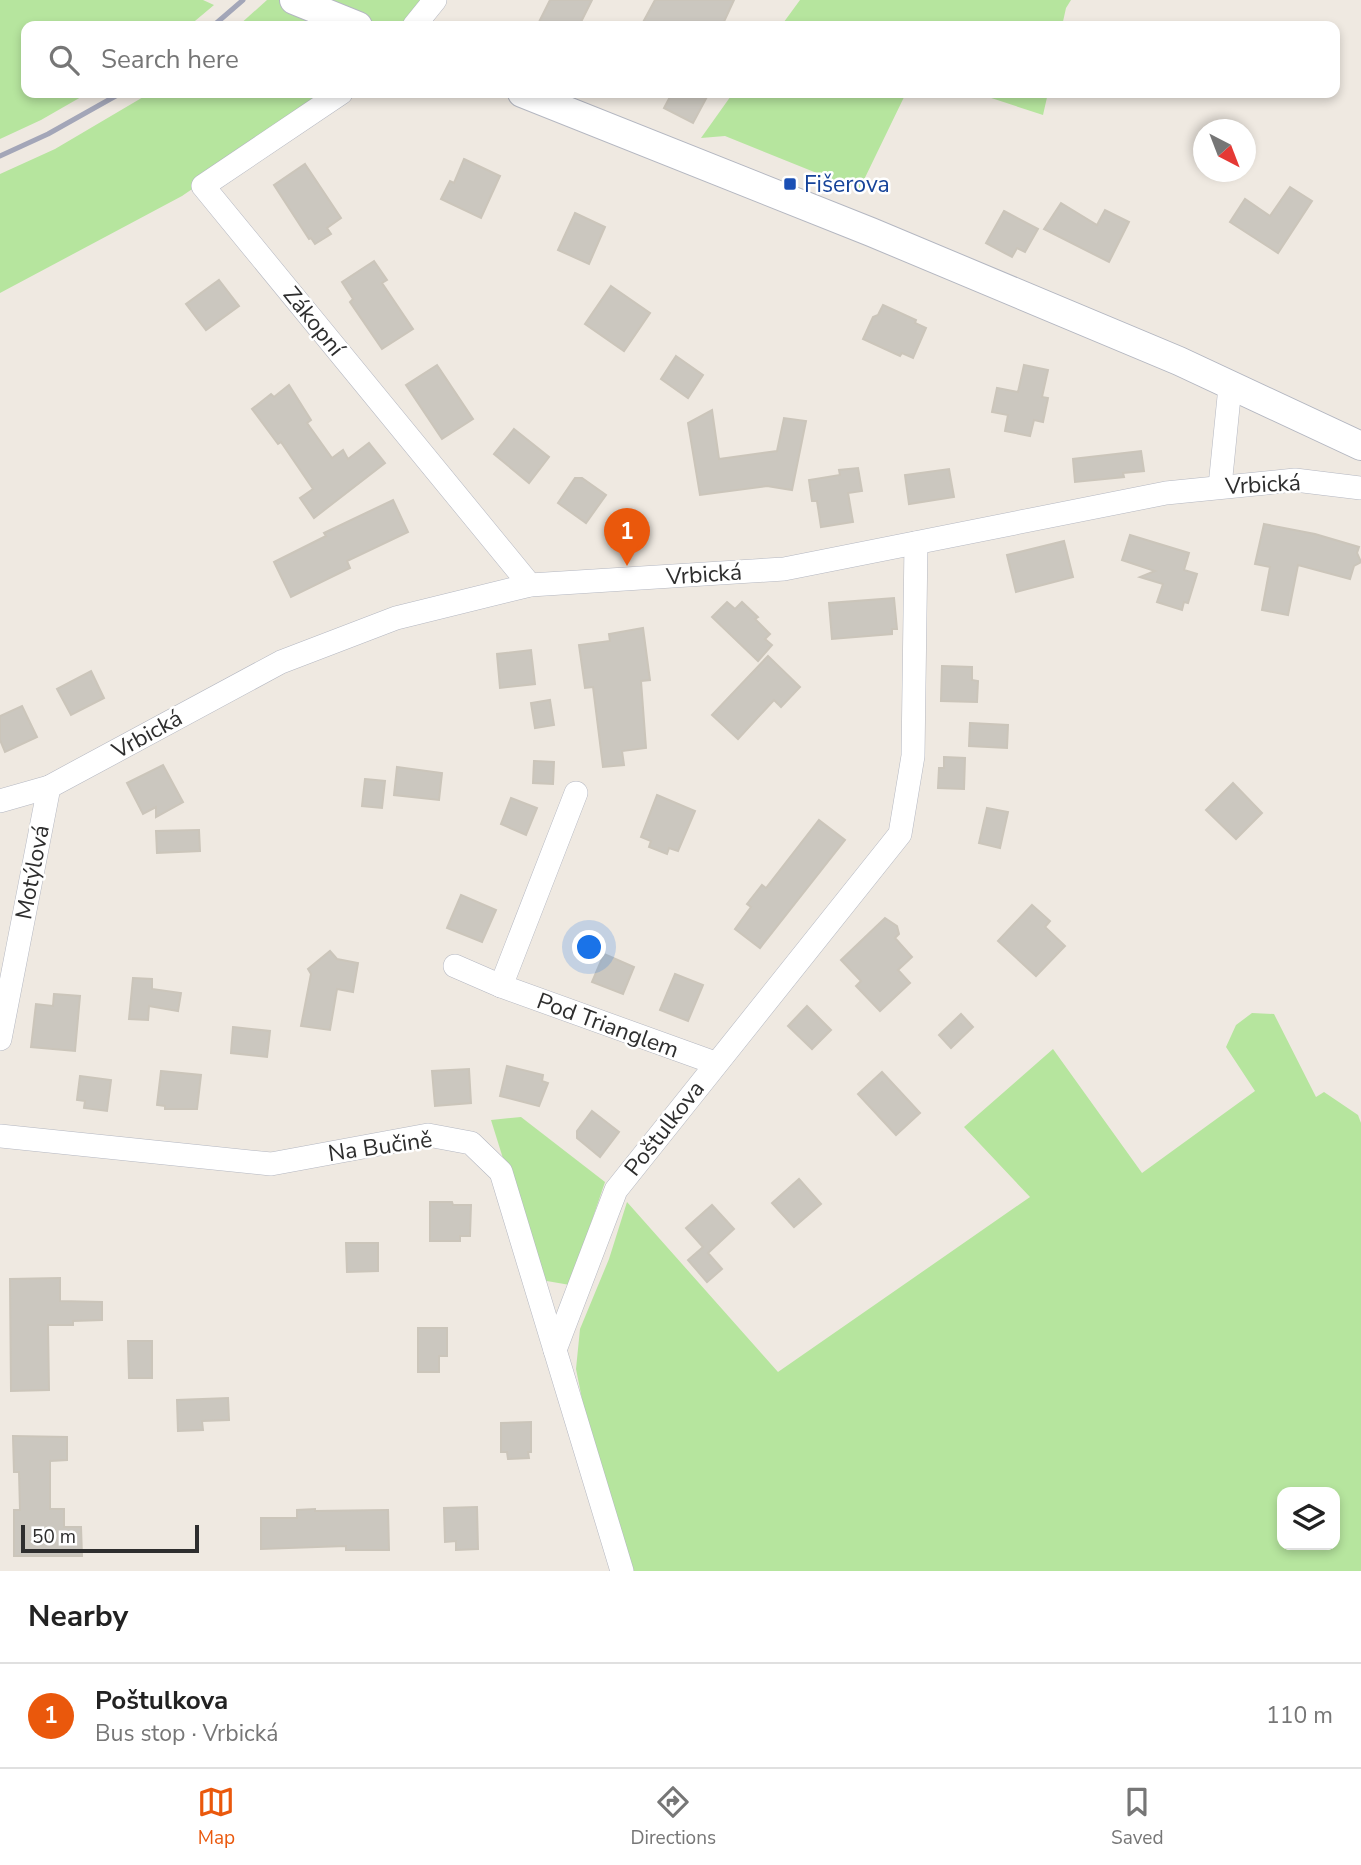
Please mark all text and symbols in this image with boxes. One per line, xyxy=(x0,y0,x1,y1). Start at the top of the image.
search box xyxy=(21,21,1340,98)
icon: search xyxy=(45,41,83,79)
text: Search here xyxy=(101,42,239,77)
north arrow xyxy=(1193,119,1256,182)
place label: Fišerova xyxy=(804,169,890,200)
marker: Fišerova xyxy=(782,176,798,192)
street label: Zákopní xyxy=(276,280,352,364)
street label: Vrbická xyxy=(1223,467,1302,502)
pin: 1 xyxy=(604,508,650,566)
street label: Vrbická xyxy=(664,556,743,593)
street label: Vrbická xyxy=(106,703,188,767)
street label: Motýlová xyxy=(8,822,57,922)
your location xyxy=(572,930,606,964)
street label: Pod Trianglem xyxy=(532,985,683,1066)
street label: Poštulkova xyxy=(617,1074,711,1182)
street label: Na Bučině xyxy=(326,1124,434,1169)
map controls xyxy=(1277,1487,1340,1550)
button: layers xyxy=(1277,1487,1340,1550)
scale bar xyxy=(21,1522,200,1554)
text: 50 m xyxy=(32,1524,76,1550)
text: Nearby xyxy=(28,1596,128,1637)
text: Poštulkova xyxy=(95,1683,228,1718)
text: 1 xyxy=(44,1700,58,1731)
text: 110 m xyxy=(1266,1700,1333,1731)
text: Bus stop · Vrbická xyxy=(95,1718,278,1749)
tab: Map xyxy=(197,1783,235,1851)
tab: Directions xyxy=(630,1783,716,1851)
tab: Saved xyxy=(1111,1783,1164,1851)

